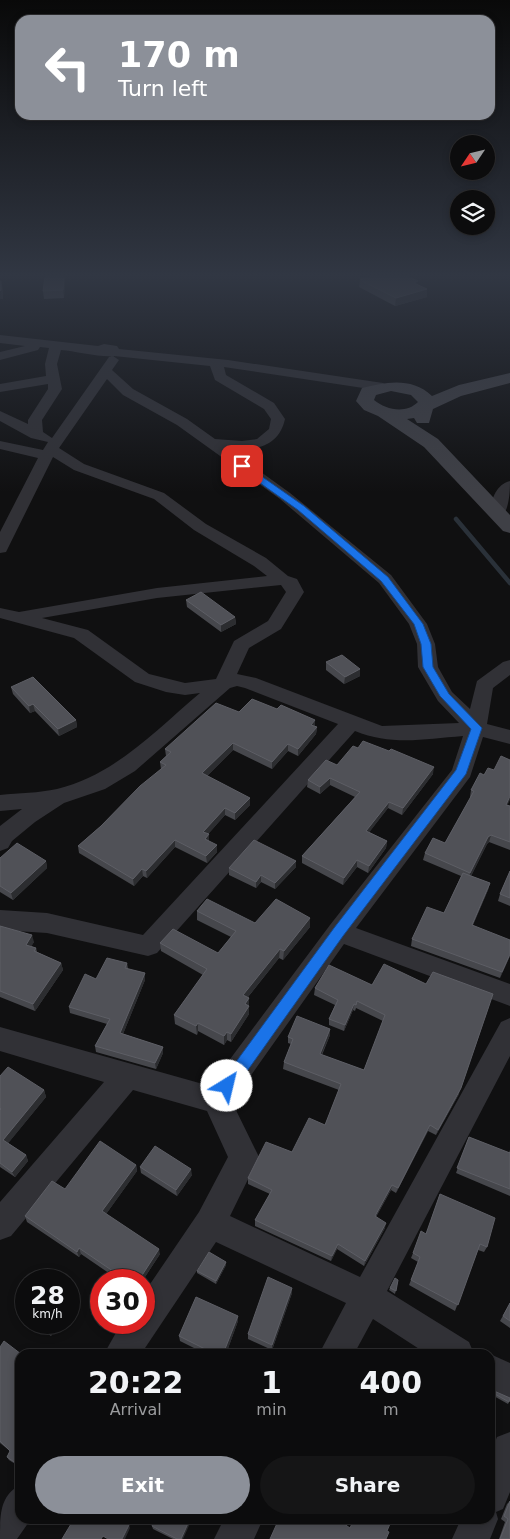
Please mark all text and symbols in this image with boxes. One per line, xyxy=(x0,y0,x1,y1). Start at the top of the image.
icon: left xyxy=(35,35,100,100)
text: 170 m xyxy=(118,35,240,75)
text: Turn left xyxy=(118,76,207,101)
north arrow xyxy=(450,135,495,180)
map controls xyxy=(450,135,495,235)
button: layers xyxy=(450,190,495,235)
pin xyxy=(221,445,263,487)
icon: arrive xyxy=(228,452,256,480)
position arrow xyxy=(200,1059,252,1111)
speed limit sign: 30 xyxy=(90,1269,155,1334)
text: 28 xyxy=(30,1281,65,1310)
text: km/h xyxy=(32,1307,63,1321)
text: 20:22 xyxy=(88,1365,183,1400)
text: 1 xyxy=(261,1365,282,1400)
text: 400 xyxy=(359,1365,422,1400)
text: Arrival xyxy=(110,1400,162,1419)
text: min xyxy=(256,1400,287,1419)
text: m xyxy=(383,1400,399,1419)
button: Exit xyxy=(35,1456,250,1514)
button: Share xyxy=(260,1456,475,1514)

